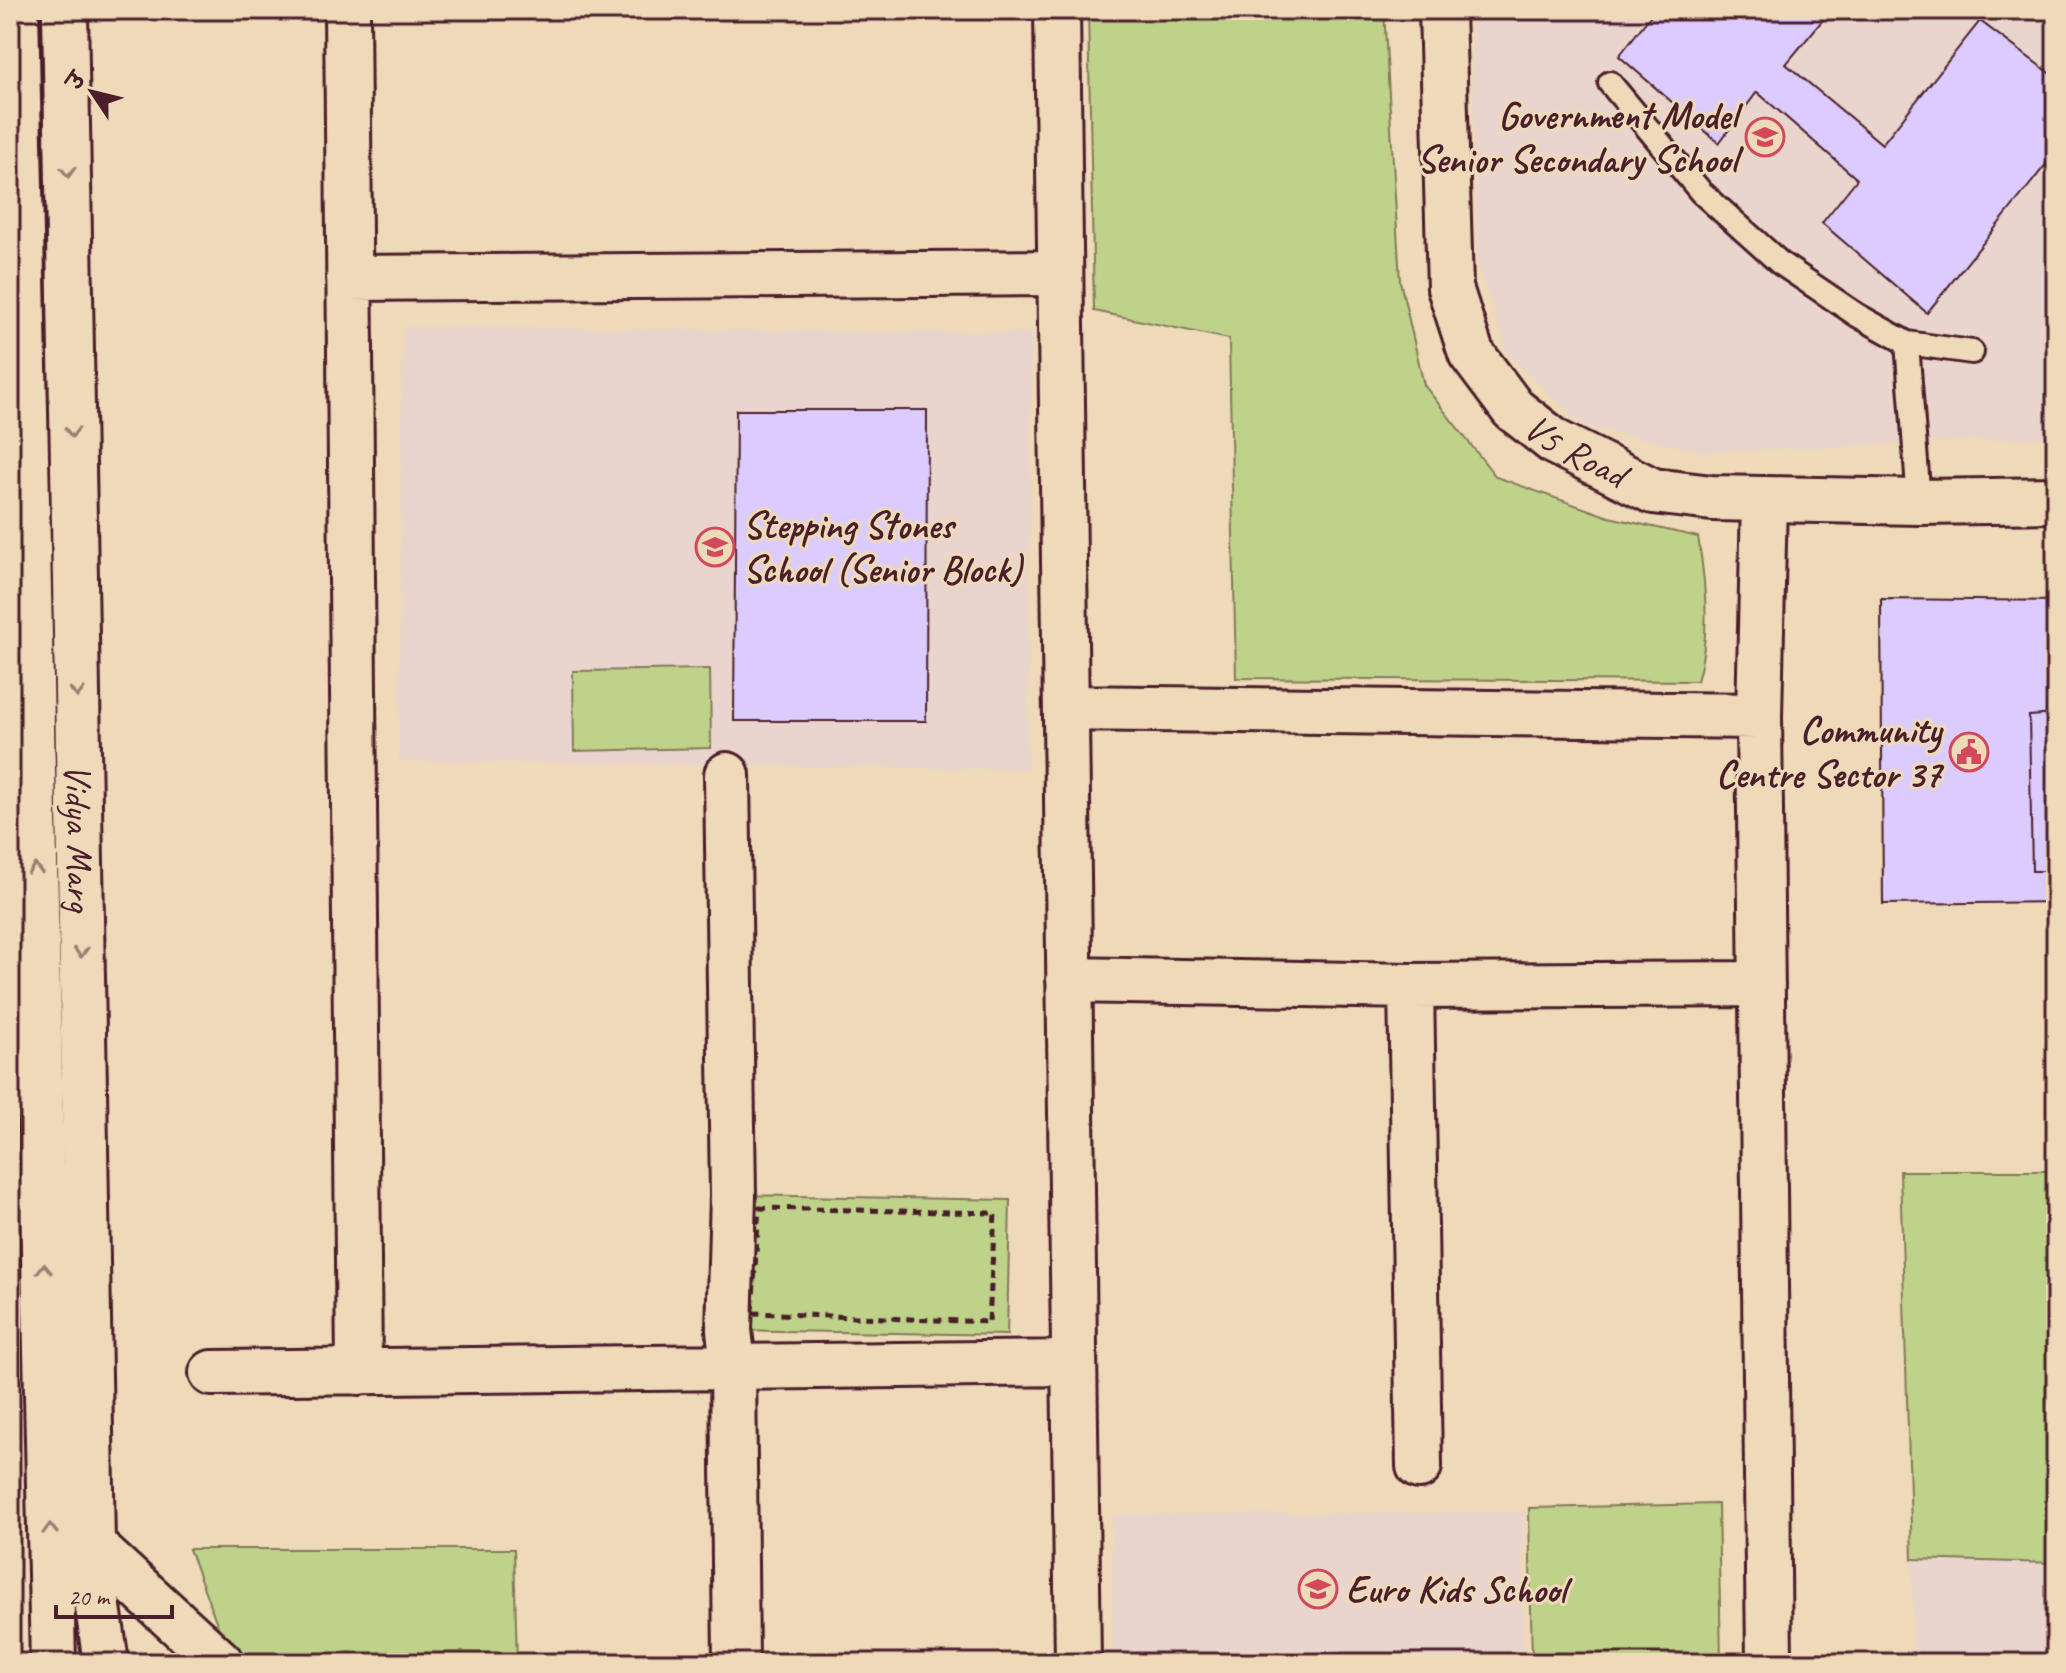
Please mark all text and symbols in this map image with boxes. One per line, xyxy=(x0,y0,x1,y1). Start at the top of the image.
north arrow xyxy=(52,52,132,132)
text: उ xyxy=(60,65,93,97)
place label: Government Model Senior Secondary School xyxy=(1417,92,1744,183)
school or university icon: Government Model Senior Secondary School xyxy=(1744,116,1786,158)
one-way arrow xyxy=(59,166,76,179)
street label: V5 Road xyxy=(1515,404,1639,500)
one-way arrow xyxy=(63,426,81,439)
place label: Stepping Stones School (Senior Block) xyxy=(743,502,1024,593)
school or university icon: Stepping Stones School (Senior Block) xyxy=(694,526,736,568)
one-way arrow xyxy=(68,686,85,699)
place label: Community Centre Sector 37 xyxy=(1716,707,1945,798)
public building icon: Community Centre Sector 37 xyxy=(1948,731,1990,773)
street label: Vidya Marg xyxy=(55,763,104,914)
one-way arrow xyxy=(27,862,44,875)
one-way arrow xyxy=(73,946,90,959)
one-way arrow xyxy=(35,1262,53,1275)
one-way arrow xyxy=(41,1522,58,1535)
place label: Euro Kids School xyxy=(1346,1566,1573,1613)
school or university icon: Euro Kids School xyxy=(1297,1568,1339,1610)
scale bar xyxy=(56,1569,172,1619)
text: 20 m xyxy=(68,1582,111,1612)

